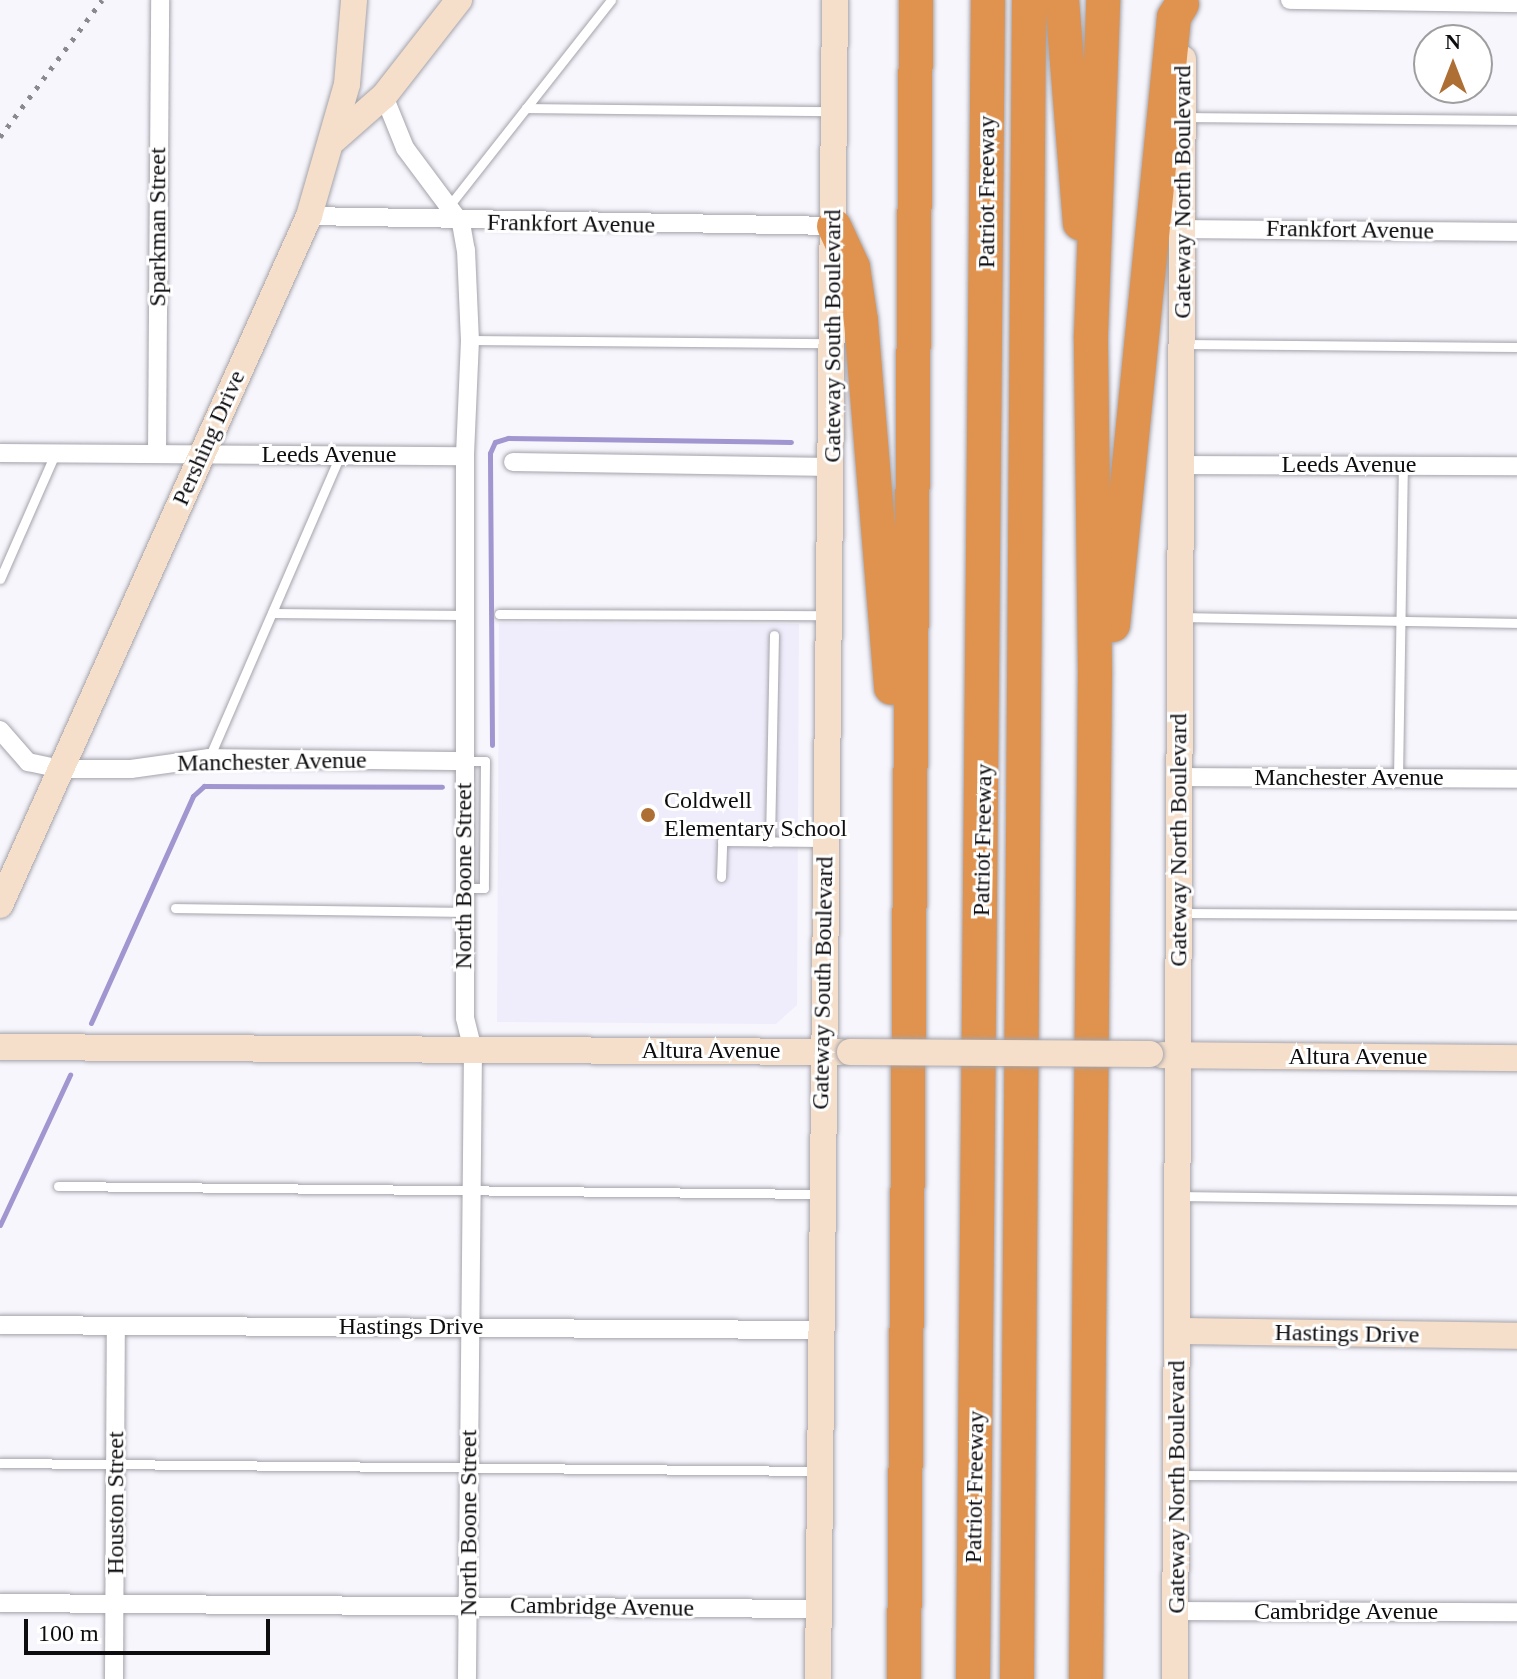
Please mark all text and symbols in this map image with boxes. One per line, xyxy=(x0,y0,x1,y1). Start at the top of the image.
north arrow xyxy=(1413,24,1493,104)
text: N xyxy=(1445,29,1461,54)
street label: Gateway North Boulevard xyxy=(1169,65,1197,319)
street label: Patriot Freeway xyxy=(973,116,1001,268)
street label: Sparkman Street xyxy=(144,147,172,307)
street label: Frankfort Avenue xyxy=(486,208,656,240)
street label: Gateway South Boulevard xyxy=(819,209,847,463)
street label: Frankfort Avenue xyxy=(1265,214,1435,246)
street label: Pershing Drive xyxy=(166,366,252,510)
street label: Leeds Avenue xyxy=(261,441,397,469)
street label: Leeds Avenue xyxy=(1281,451,1417,479)
street label: Gateway North Boulevard xyxy=(1165,713,1193,967)
street label: Manchester Avenue xyxy=(176,746,368,778)
street label: Patriot Freeway xyxy=(967,763,999,917)
street label: Manchester Avenue xyxy=(1254,764,1444,792)
street label: North Boone Street xyxy=(450,783,478,969)
place label: Coldwell Elementary School xyxy=(664,787,847,843)
marker: Coldwell Elementary School xyxy=(639,806,657,824)
street label: Gateway South Boulevard xyxy=(806,856,840,1110)
street label: Altura Avenue xyxy=(641,1037,781,1065)
street label: Altura Avenue xyxy=(1288,1043,1428,1071)
street label: Hastings Drive xyxy=(339,1313,483,1341)
street label: Hastings Drive xyxy=(1274,1318,1420,1350)
street label: Gateway North Boulevard xyxy=(1163,1360,1191,1614)
street label: Patriot Freeway xyxy=(959,1410,991,1564)
street label: North Boone Street xyxy=(455,1430,483,1616)
street label: Houston Street xyxy=(102,1431,130,1575)
street label: Cambridge Avenue xyxy=(509,1591,695,1623)
street label: Cambridge Avenue xyxy=(1253,1598,1439,1626)
scale bar xyxy=(28,1603,274,1653)
text: 100 m xyxy=(38,1620,99,1646)

